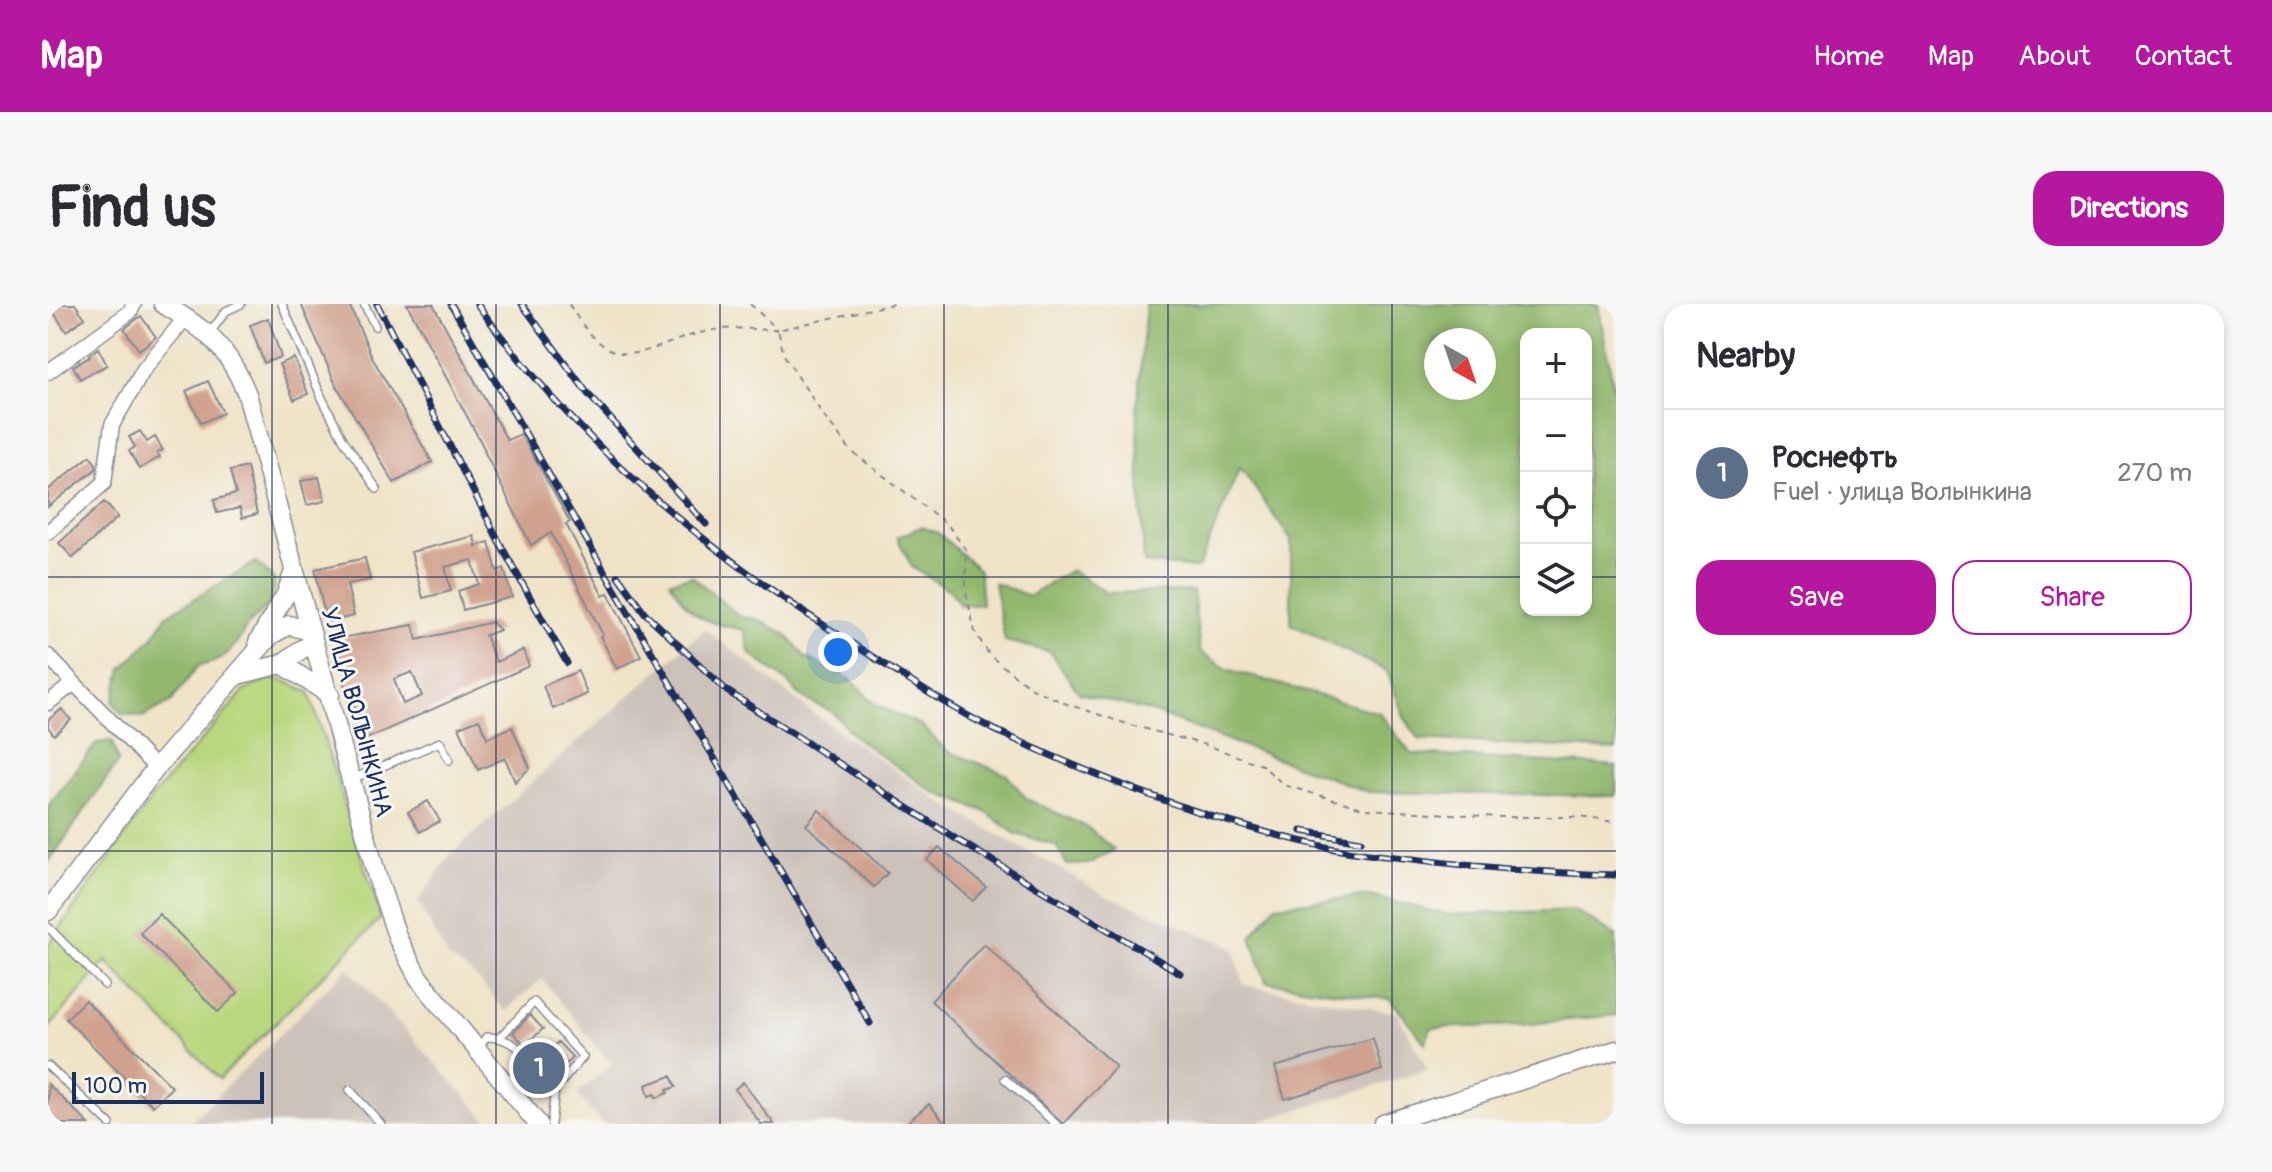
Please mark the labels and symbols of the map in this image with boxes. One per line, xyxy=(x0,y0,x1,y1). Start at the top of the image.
north arrow xyxy=(1424,328,1496,400)
street label: УЛИЦА ВОЛЫНКИНА xyxy=(315,604,398,820)
your location xyxy=(818,632,858,672)
pin: 1 xyxy=(513,1038,565,1098)
scale bar xyxy=(72,1068,264,1104)

